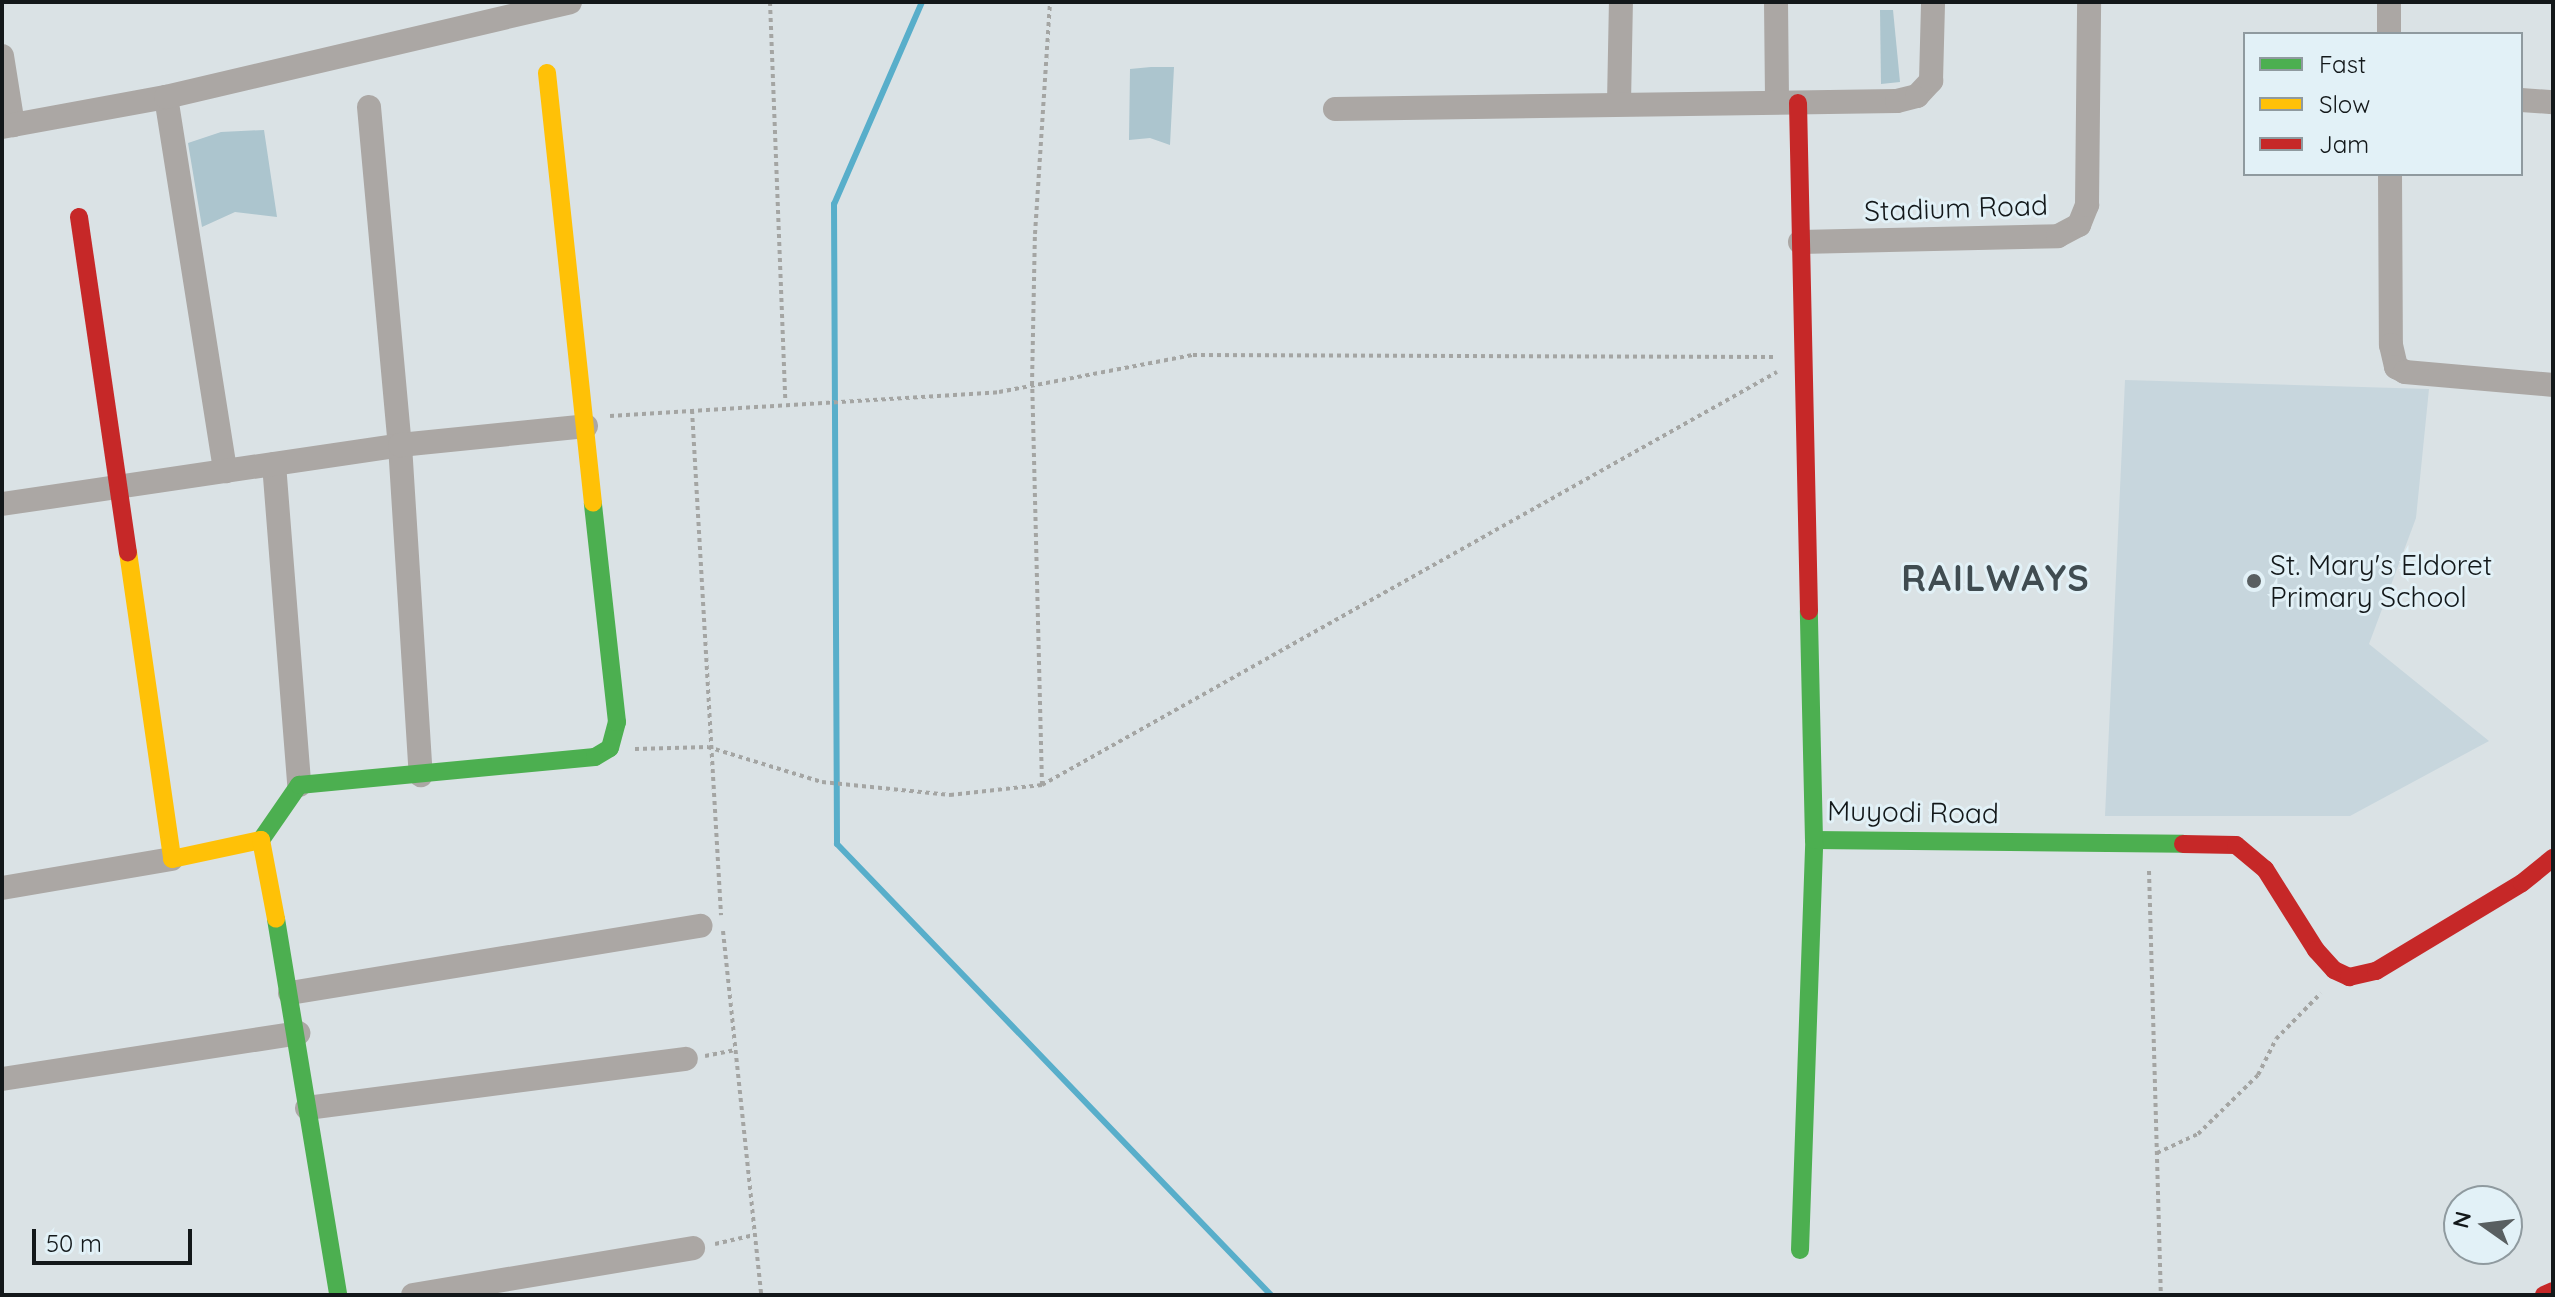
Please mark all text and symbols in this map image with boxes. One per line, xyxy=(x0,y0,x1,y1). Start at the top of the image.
legend xyxy=(2243,32,2523,176)
text: Fast xyxy=(2319,49,2366,79)
text: Slow xyxy=(2319,89,2370,119)
text: Jam xyxy=(2319,129,2369,159)
street label: Stadium Road xyxy=(1864,188,2048,228)
place label: St. Mary's Eldoret Primary School xyxy=(2270,548,2492,614)
district label: RAILWAYS xyxy=(1901,556,2091,600)
marker: St. Mary's Eldoret Primary School xyxy=(2245,572,2263,590)
street label: Muyodi Road xyxy=(1827,794,1999,830)
north arrow xyxy=(2443,1185,2523,1265)
text: N xyxy=(2446,1208,2477,1231)
scale bar xyxy=(36,1213,196,1263)
text: 50 m xyxy=(46,1228,102,1258)

